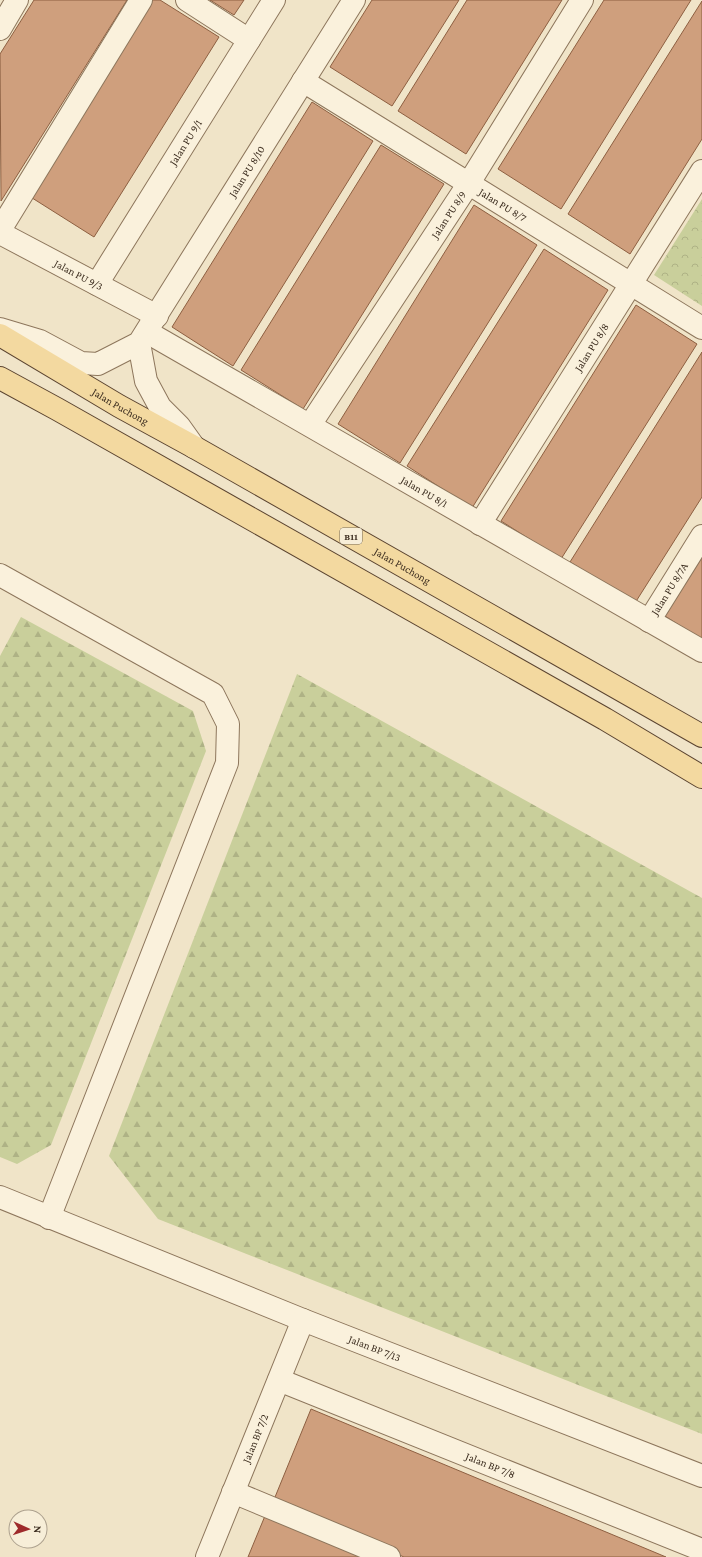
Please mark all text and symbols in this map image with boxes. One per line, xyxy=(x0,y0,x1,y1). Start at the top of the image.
street label: Jalan PU 9/1 xyxy=(166,117,204,169)
street label: Jalan PU 8/10 xyxy=(226,144,267,201)
street label: Jalan PU 8/7 xyxy=(475,185,529,224)
street label: Jalan PU 8/9 xyxy=(428,188,468,242)
street label: Jalan PU 9/3 xyxy=(51,256,105,292)
street label: Jalan PU 8/8 xyxy=(571,321,611,375)
street label: Jalan Puchong xyxy=(89,385,151,428)
street label: Jalan PU 8/1 xyxy=(398,473,450,510)
road number: B11 xyxy=(340,528,362,544)
street label: Jalan Puchong xyxy=(371,544,433,588)
street label: Jalan PU 8/7A xyxy=(648,560,690,619)
street label: Jalan BP 7/13 xyxy=(346,1332,402,1364)
street label: Jalan BP 7/2 xyxy=(239,1412,270,1466)
street label: Jalan BP 7/8 xyxy=(463,1449,517,1480)
north arrow xyxy=(8,1509,48,1549)
text: N xyxy=(32,1525,44,1534)

